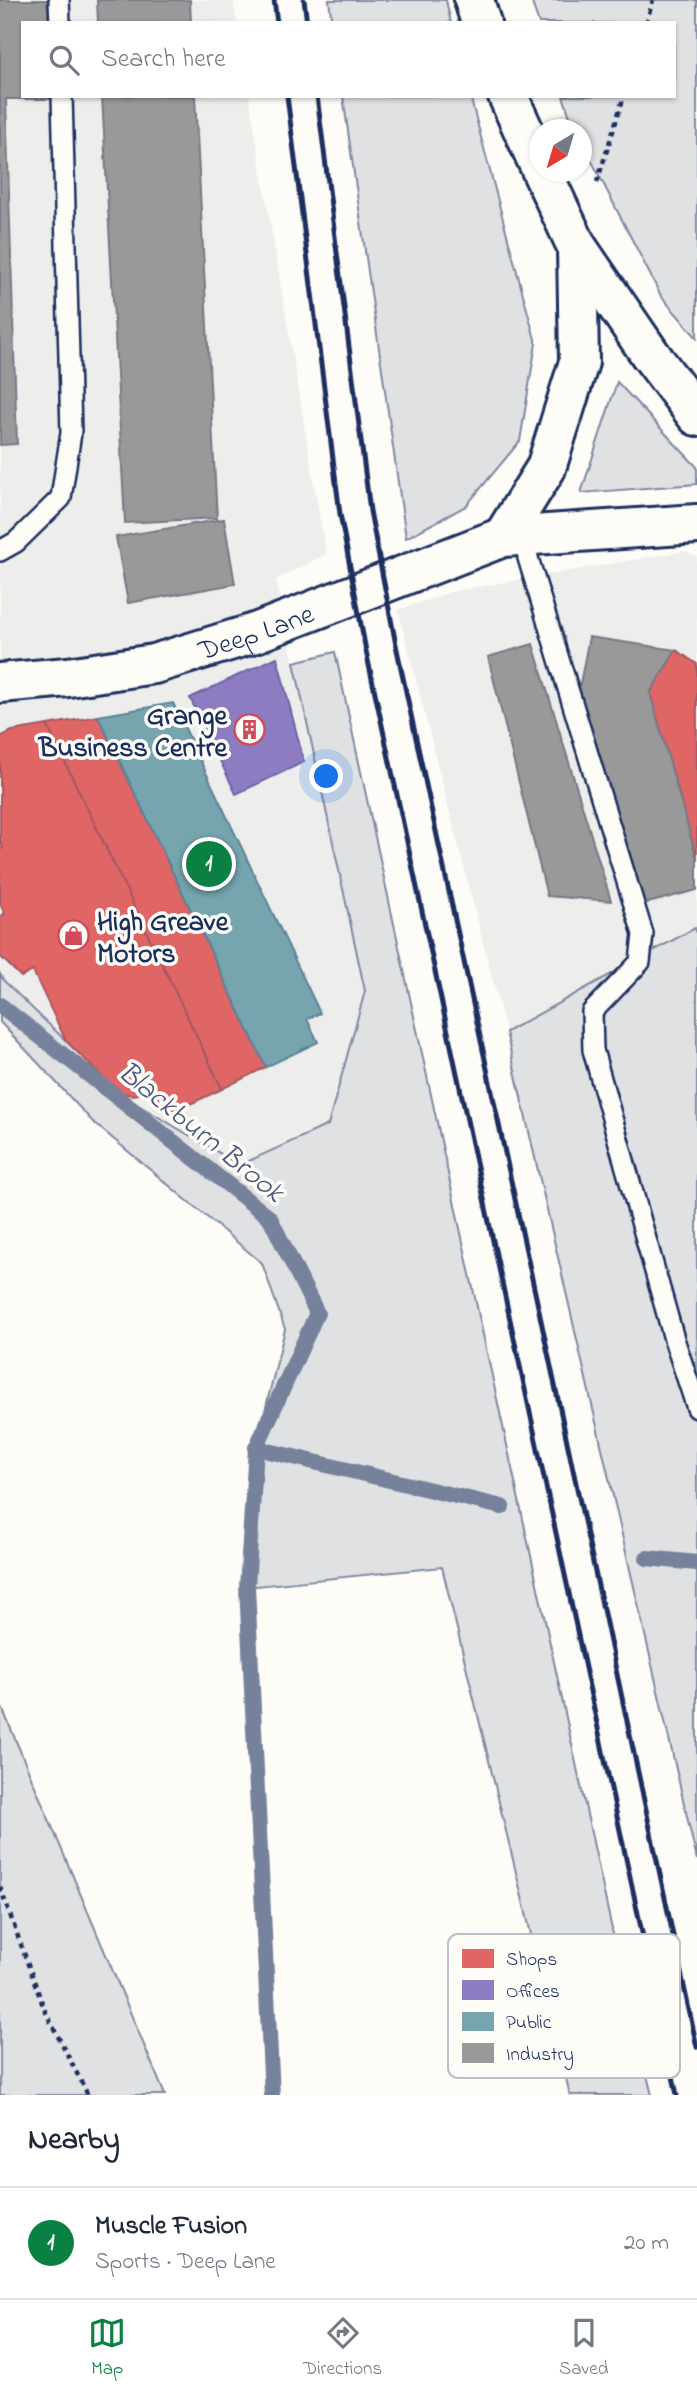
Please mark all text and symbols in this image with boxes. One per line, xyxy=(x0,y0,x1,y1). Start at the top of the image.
search box xyxy=(21,21,676,98)
icon: search xyxy=(45,41,83,79)
text: Search here xyxy=(101,41,226,79)
north arrow xyxy=(529,119,592,182)
street label: Deep Lane xyxy=(193,595,321,673)
place label: Grange Business Centre xyxy=(37,697,228,770)
building icon: Grange Business Centre xyxy=(233,713,267,747)
your location xyxy=(309,759,343,793)
pin: 1 xyxy=(186,838,232,890)
place label: High Greave Motors xyxy=(97,903,230,976)
shop icon: High Greave Motors xyxy=(57,919,91,953)
water label: Blackburn Brook xyxy=(107,1052,294,1216)
legend xyxy=(448,1934,680,2078)
text: Shops xyxy=(506,1947,557,1974)
text: Offices xyxy=(506,1979,560,2006)
text: Public xyxy=(506,2010,552,2037)
text: Industry xyxy=(506,2042,574,2070)
text: Nearby xyxy=(28,2119,120,2163)
text: Muscle Fusion xyxy=(95,2208,247,2246)
text: 1 xyxy=(47,2227,55,2260)
text: 20 m xyxy=(624,2227,669,2260)
text: Sports · Deep Lane xyxy=(95,2246,276,2279)
tab: Map xyxy=(88,2314,126,2383)
tab: Directions xyxy=(303,2314,382,2383)
tab: Saved xyxy=(559,2314,609,2383)

